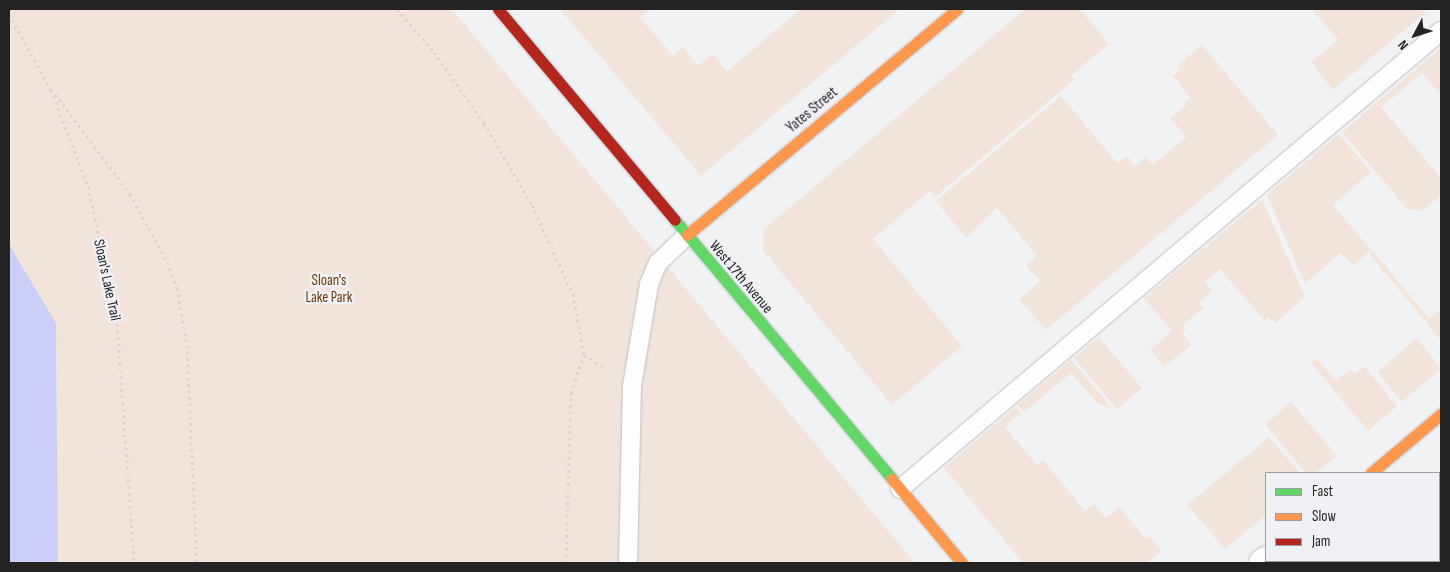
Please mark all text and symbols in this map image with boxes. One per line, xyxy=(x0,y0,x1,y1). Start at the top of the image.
north arrow xyxy=(1390,10,1440,60)
text: N xyxy=(1394,37,1412,53)
street label: Yates Street xyxy=(783,83,841,137)
street label: West 17th Avenue xyxy=(705,237,777,317)
street label: Sloan's Lake Trail xyxy=(90,238,124,322)
park label: Sloan's Lake Park xyxy=(305,271,353,306)
legend xyxy=(1265,472,1440,562)
text: Fast xyxy=(1312,482,1333,501)
text: Slow xyxy=(1312,507,1336,526)
text: Jam xyxy=(1312,532,1330,551)

